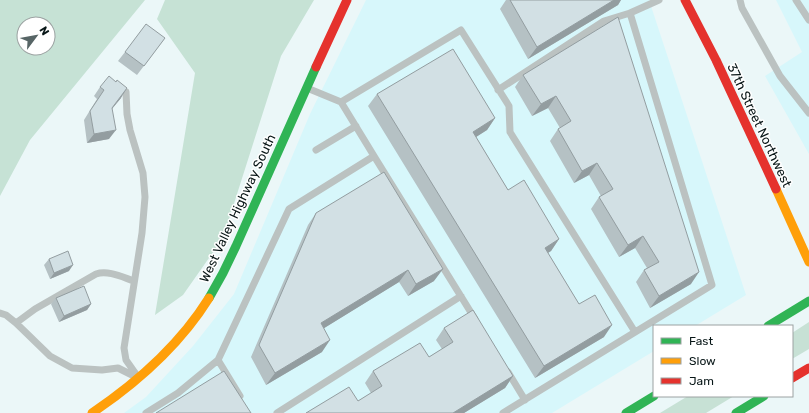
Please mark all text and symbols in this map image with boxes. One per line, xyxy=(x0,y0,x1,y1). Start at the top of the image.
north arrow xyxy=(16,16,56,56)
text: N xyxy=(36,24,52,38)
street label: 37th Street Northwest xyxy=(724,61,795,190)
street label: West Valley Highway South xyxy=(196,132,279,285)
legend xyxy=(653,325,793,397)
text: Fast xyxy=(689,334,713,348)
text: Slow xyxy=(689,354,716,368)
text: Jam xyxy=(689,374,714,388)

